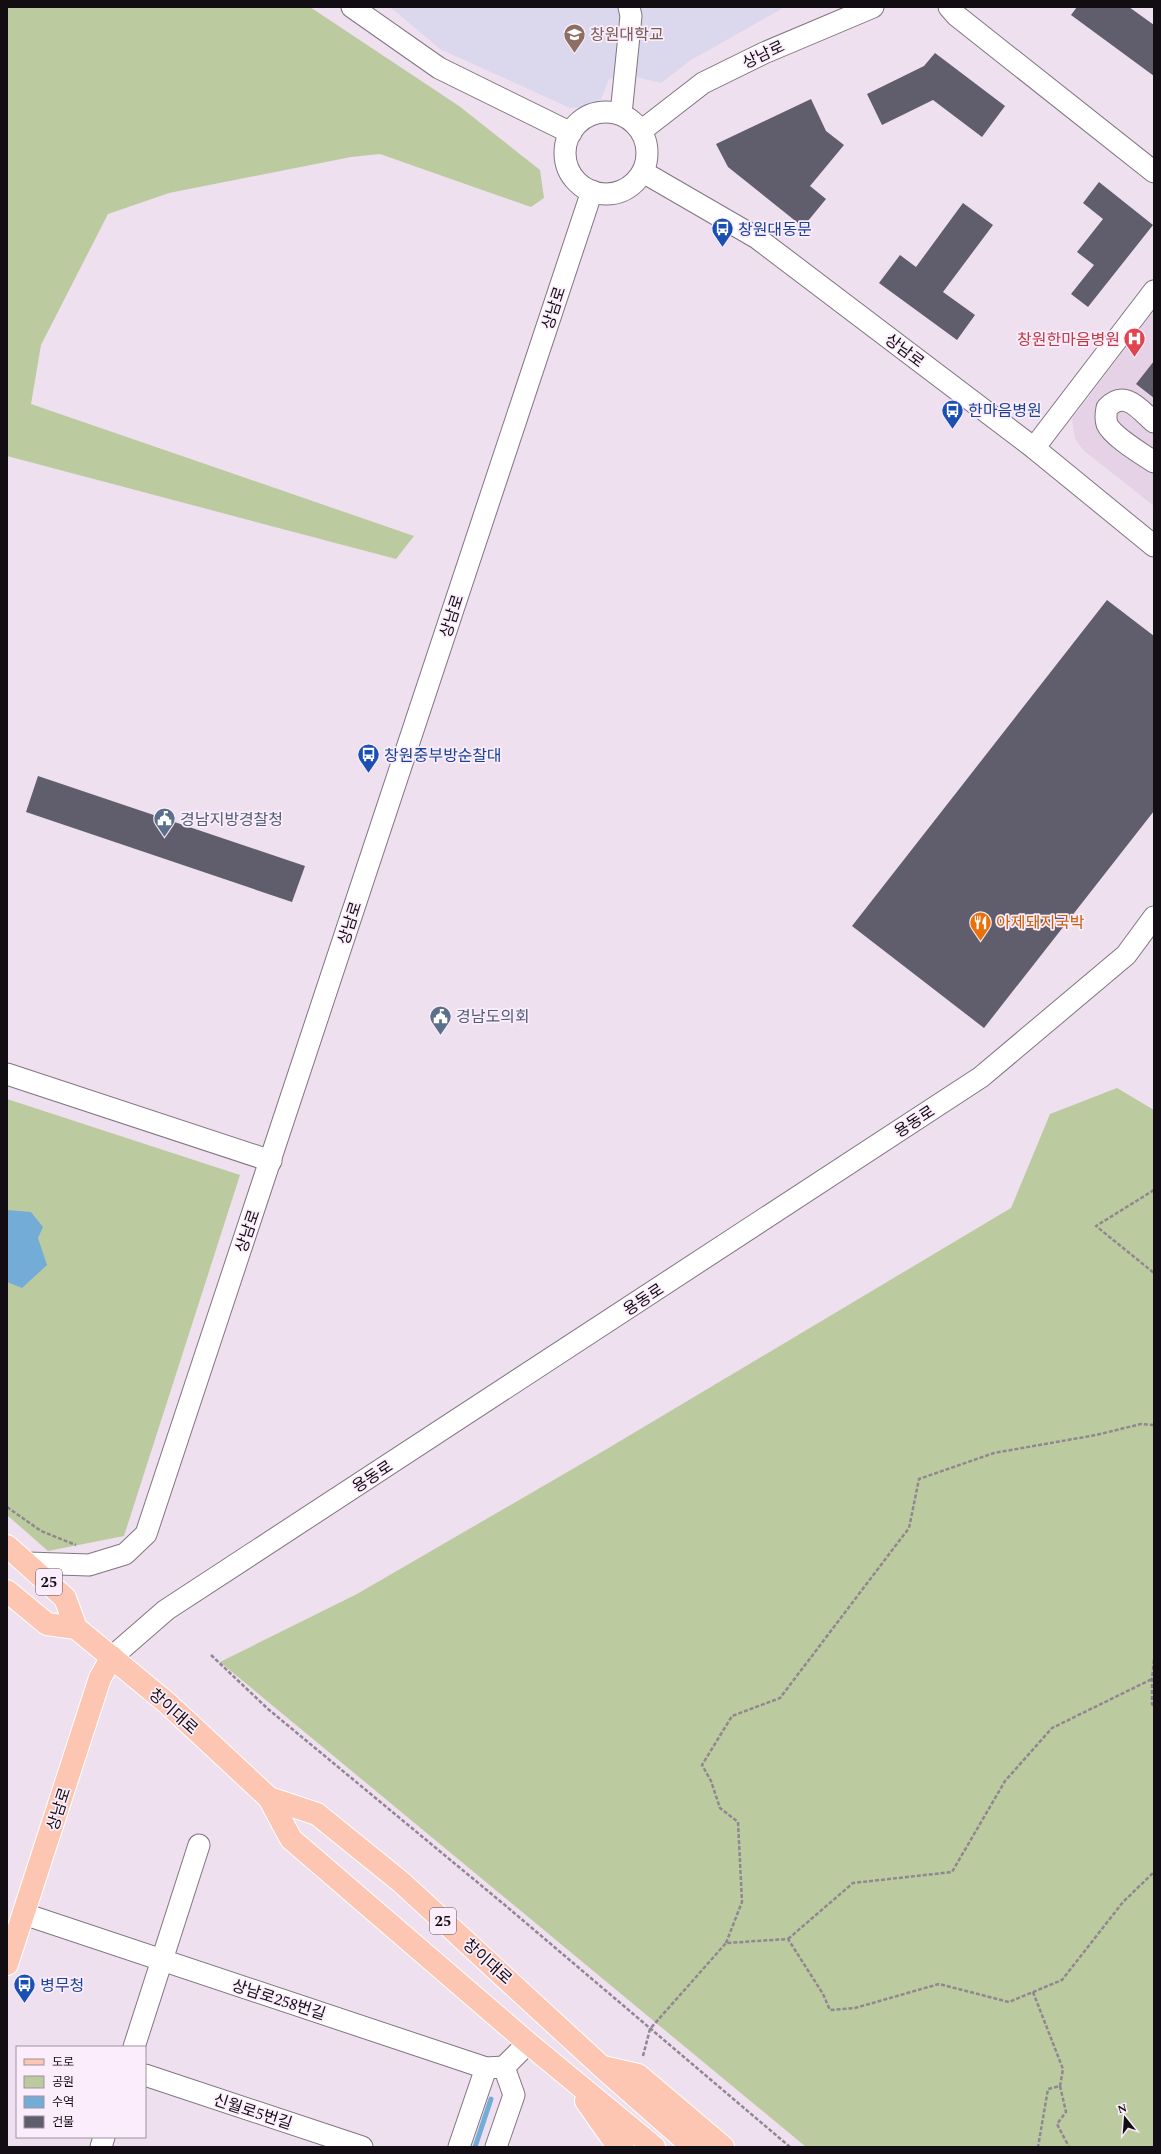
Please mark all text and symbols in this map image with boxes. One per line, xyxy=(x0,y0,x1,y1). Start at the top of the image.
school or university icon: 창원대학교 xyxy=(562,21,588,54)
place label: 창원대학교 xyxy=(590,23,664,47)
street label: 상남로 xyxy=(738,35,789,75)
bus stop icon: 창원대동문 xyxy=(710,216,736,249)
place label: 창원대동문 xyxy=(738,218,812,242)
street label: 상남로 xyxy=(536,283,572,333)
hospital icon: 창원한마음병원 xyxy=(1122,326,1148,359)
street label: 상남로 xyxy=(880,328,929,374)
place label: 창원한마음병원 xyxy=(1017,328,1120,352)
bus stop icon: 한마음병원 xyxy=(939,397,965,430)
place label: 한마음병원 xyxy=(968,399,1042,423)
street label: 상남로 xyxy=(434,591,470,641)
bus stop icon: 창원중부방순찰대 xyxy=(355,742,381,775)
place label: 창원중부방순찰대 xyxy=(384,744,502,768)
public building icon: 경남지방경찰청 xyxy=(152,806,178,839)
place label: 경남지방경찰청 xyxy=(180,808,283,832)
street label: 상남로 xyxy=(332,898,368,948)
restaurant icon: 아제돼지국박 xyxy=(967,909,993,942)
place label: 아제돼지국박 xyxy=(996,911,1085,935)
public building icon: 경남도의회 xyxy=(427,1003,453,1036)
place label: 경남도의회 xyxy=(456,1005,530,1029)
street label: 용동로 xyxy=(889,1100,940,1144)
street label: 상남로 xyxy=(229,1206,267,1256)
street label: 용동로 xyxy=(618,1278,669,1322)
street label: 용동로 xyxy=(347,1455,398,1499)
road number: 25 xyxy=(36,1569,62,1595)
street label: 창이대로 xyxy=(143,1683,203,1741)
street label: 상남로 xyxy=(41,1784,77,1834)
road number: 25 xyxy=(430,1908,456,1934)
street label: 창이대로 xyxy=(457,1933,517,1991)
bus stop icon: 병무청 xyxy=(12,1972,38,2005)
street label: 상남로258번길 xyxy=(229,1973,329,2026)
place label: 병무청 xyxy=(40,1974,84,1998)
legend xyxy=(16,2046,146,2138)
text: 도로 xyxy=(52,2053,74,2072)
text: 공원 xyxy=(52,2073,74,2092)
street label: 신월로5번길 xyxy=(210,2088,295,2136)
text: 수역 xyxy=(52,2093,74,2112)
north arrow xyxy=(1105,2098,1145,2138)
text: N xyxy=(1115,2099,1129,2118)
text: 건물 xyxy=(52,2113,74,2132)

